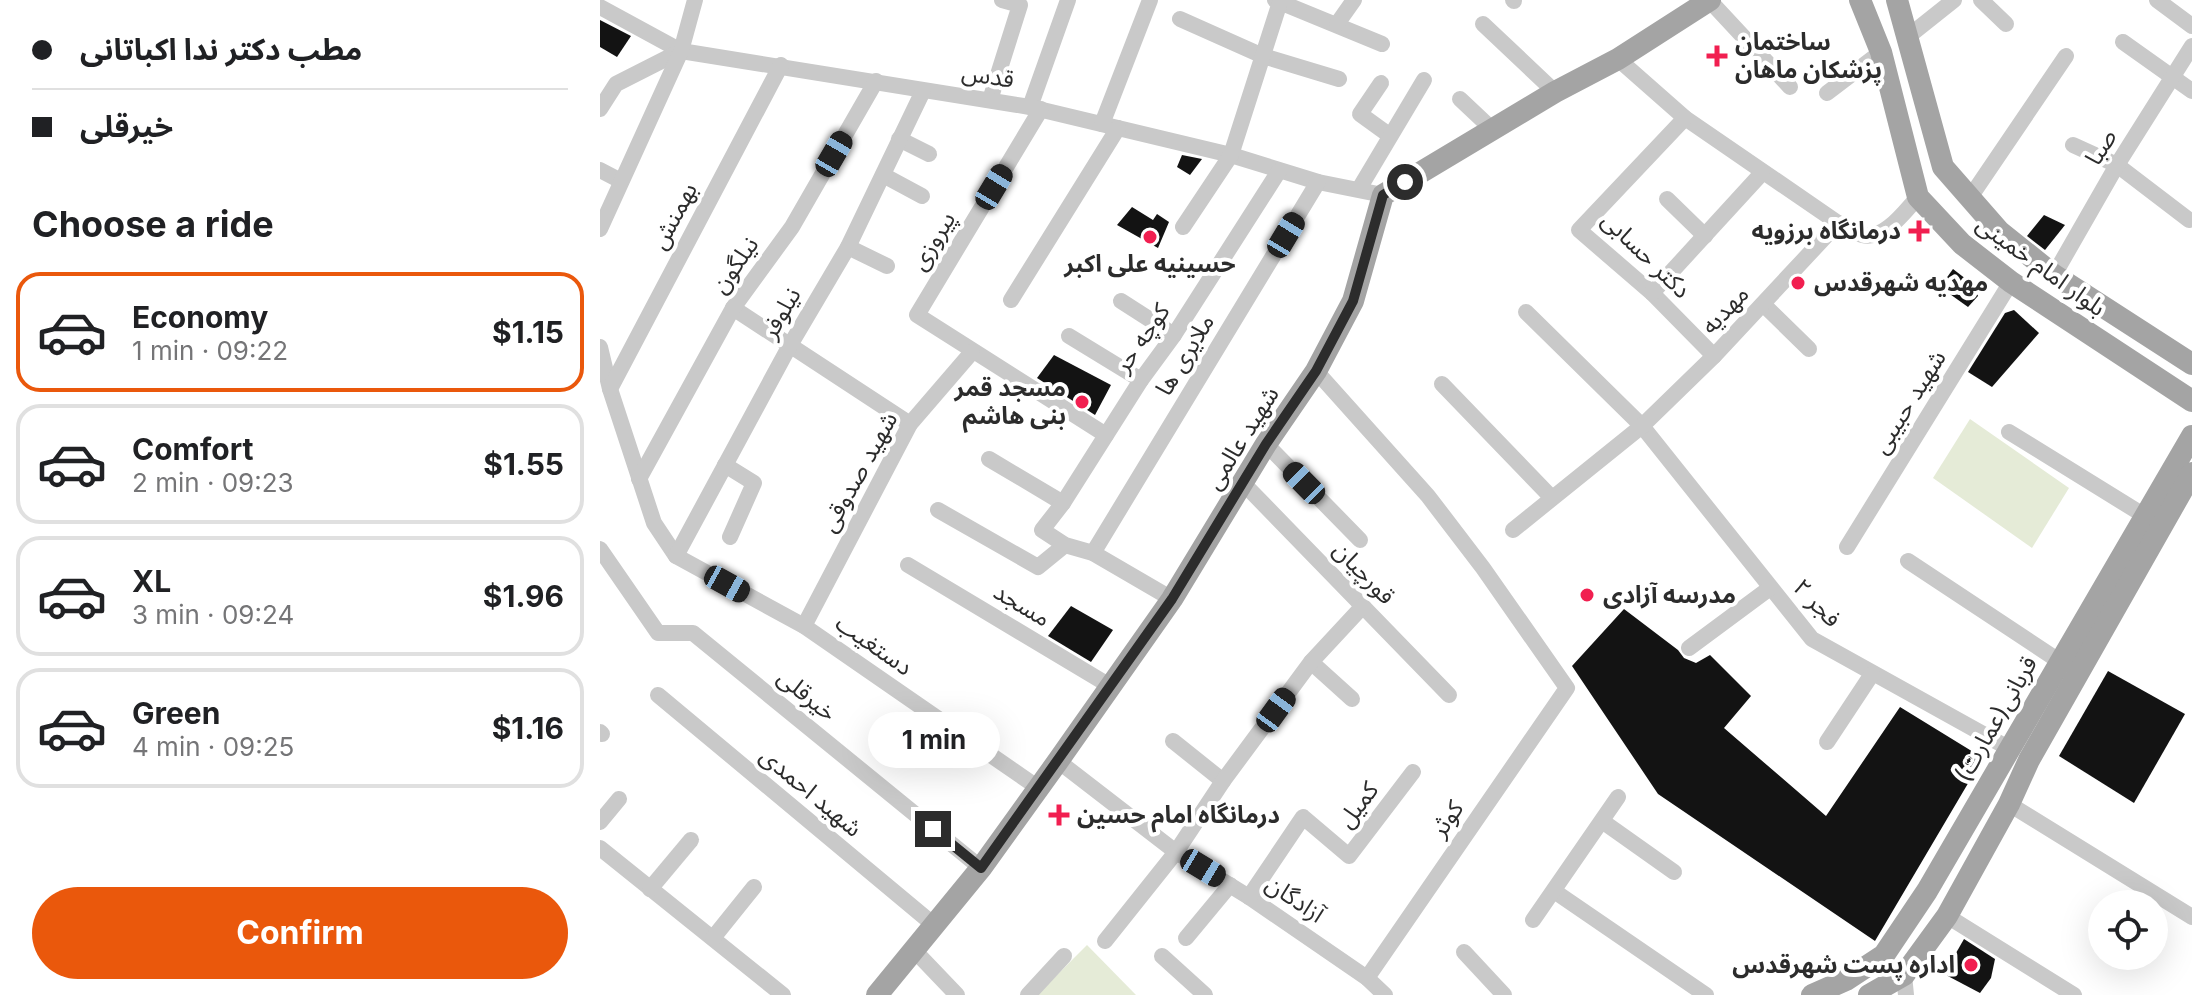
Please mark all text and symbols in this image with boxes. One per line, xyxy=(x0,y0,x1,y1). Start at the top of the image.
place label: ساختمان پزشکان ماهان xyxy=(1735,27,1882,86)
text: مطب دکتر ندا اکباتانی xyxy=(80,31,362,67)
marker: ساختمان پزشکان ماهان xyxy=(1706,45,1728,67)
street label: قدس xyxy=(960,57,1016,94)
text: خیرقلی xyxy=(80,108,173,144)
street label: صبا xyxy=(2079,123,2123,170)
car xyxy=(812,127,856,181)
car xyxy=(971,160,1017,214)
route start xyxy=(1387,164,1423,200)
street label: بهمنش xyxy=(644,178,703,254)
text: Choose a ride xyxy=(32,202,274,246)
street label: دکتر حسابی xyxy=(1596,205,1697,304)
street label: پیروزی xyxy=(904,206,962,276)
car xyxy=(1263,208,1309,262)
street label: بلوار امام خمینی xyxy=(1969,209,2112,325)
place label: درمانگاه برزویه xyxy=(1752,216,1901,245)
marker: درمانگاه برزویه xyxy=(1908,220,1930,242)
marker: حسینیه علی اکبر xyxy=(1141,228,1159,246)
street label: نیلگون xyxy=(705,231,764,299)
place label: حسینیه علی اکبر xyxy=(1063,249,1236,278)
place label: مهدیه شهرقدس xyxy=(1814,268,1988,297)
marker: مهدیه شهرقدس xyxy=(1789,274,1807,292)
street label: مهدیه xyxy=(1695,279,1755,340)
street label: نیلوفر xyxy=(754,282,807,344)
icon: car xyxy=(36,296,108,368)
street label: کوچه حر xyxy=(1107,297,1177,379)
text: Economy xyxy=(132,299,268,335)
street label: ملایری ها xyxy=(1149,309,1220,401)
text: $1.15 xyxy=(492,314,564,350)
text: 1 min · 09:22 xyxy=(132,335,288,366)
street label: شهید حبیبی xyxy=(1865,345,1952,459)
place label: مسجد قمر بنی هاشم xyxy=(954,373,1066,433)
street label: شهید عالمی xyxy=(1198,381,1285,495)
marker: مسجد قمر بنی هاشم xyxy=(1073,393,1091,411)
street label: شهید صدوقی xyxy=(814,407,903,537)
icon: car xyxy=(36,428,108,500)
text: Comfort xyxy=(132,431,253,467)
text: $1.55 xyxy=(483,446,564,482)
car xyxy=(1279,458,1329,508)
text: 2 min · 09:23 xyxy=(132,467,294,498)
street label: قورچیان xyxy=(1327,535,1401,611)
icon: car xyxy=(36,560,108,632)
car xyxy=(700,562,754,606)
text: XL xyxy=(132,563,171,599)
street label: فجر ۲ xyxy=(1787,572,1847,633)
street label: مسجد xyxy=(989,576,1056,633)
text: $1.96 xyxy=(483,578,564,614)
place label: مدرسه آزادی xyxy=(1603,580,1736,609)
marker: مدرسه آزادی xyxy=(1578,586,1596,604)
text: 3 min · 09:24 xyxy=(132,599,294,630)
street label: دستغیب xyxy=(830,608,918,681)
street label: (عمارت)قربانی xyxy=(1948,651,2043,787)
street label: خیرقلی xyxy=(772,662,843,727)
car xyxy=(1252,684,1300,736)
icon: car xyxy=(36,692,108,764)
text: Green xyxy=(132,695,220,731)
text: $1.16 xyxy=(492,710,564,746)
callout: 1 min xyxy=(867,713,999,769)
text: 1 min xyxy=(902,724,966,755)
text: 4 min · 09:25 xyxy=(132,731,294,762)
street label: شهید احمدی xyxy=(754,741,868,843)
street label: کمیل xyxy=(1331,775,1385,833)
street label: کوثر xyxy=(1423,794,1470,843)
place label: درمانگاه امام حسین xyxy=(1077,800,1280,833)
marker: درمانگاه امام حسین xyxy=(1048,804,1070,826)
route end xyxy=(915,811,951,847)
car xyxy=(1176,845,1230,891)
street label: آزادگان xyxy=(1261,869,1331,929)
button: Confirm xyxy=(32,887,568,979)
map controls xyxy=(2088,890,2168,970)
button: locate xyxy=(2088,890,2168,970)
place label: اداره پست شهرقدس xyxy=(1732,950,1955,981)
marker: اداره پست شهرقدس xyxy=(1962,956,1980,974)

